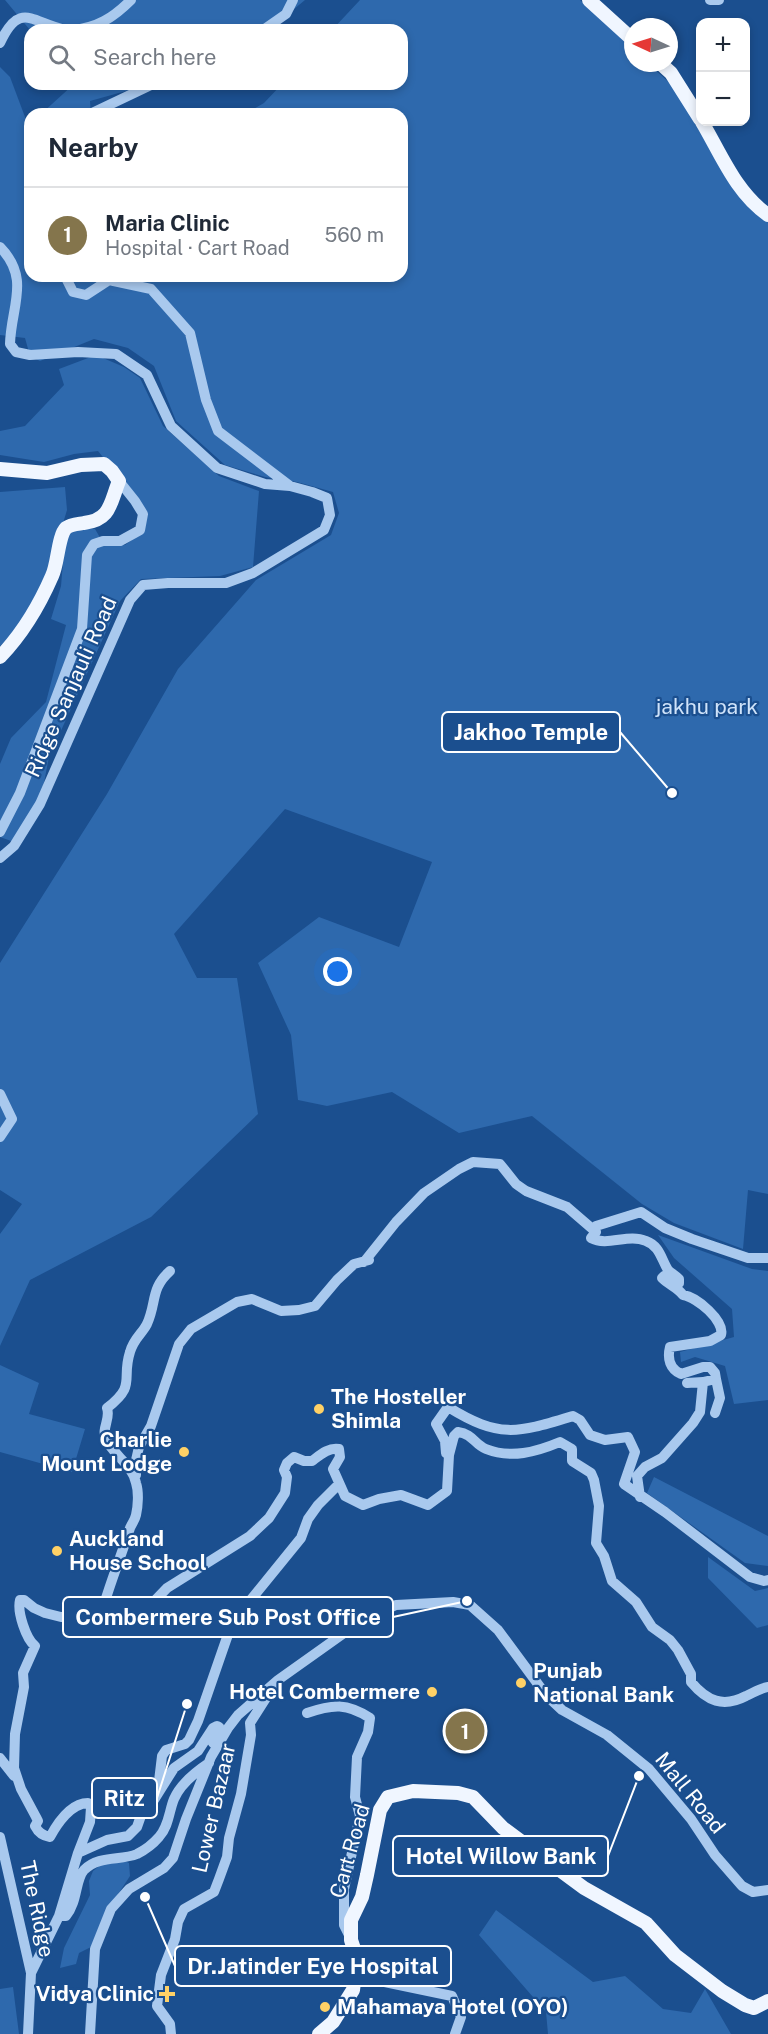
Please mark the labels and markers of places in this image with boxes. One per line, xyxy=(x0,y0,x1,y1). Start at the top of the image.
callout: Jakhoo Temple xyxy=(442,712,620,752)
place label: The Hosteller Shimla xyxy=(331,1384,467,1433)
marker: The Hosteller Shimla xyxy=(312,1402,326,1416)
place label: Charlie Mount Lodge xyxy=(41,1427,172,1476)
marker: Charlie Mount Lodge xyxy=(177,1445,191,1459)
place label: Auckland House School xyxy=(69,1526,207,1575)
marker: Auckland House School xyxy=(50,1544,64,1558)
callout: Combermere Sub Post Office xyxy=(63,1597,393,1637)
place label: Punjab National Bank xyxy=(533,1658,674,1707)
marker: Punjab National Bank xyxy=(514,1676,528,1690)
place label: Hotel Combermere xyxy=(229,1679,420,1704)
marker: Hotel Combermere xyxy=(425,1685,439,1699)
pin: 1 xyxy=(446,1708,484,1754)
callout: Ritz xyxy=(92,1778,157,1818)
callout: Hotel Willow Bank xyxy=(393,1836,608,1876)
callout: Dr.Jatinder Eye Hospital xyxy=(175,1946,451,1986)
place label: Vidya Clinic xyxy=(36,1981,154,2006)
marker: Vidya Clinic xyxy=(158,1985,176,2003)
place label: Mahamaya Hotel (OYO) xyxy=(337,1994,569,2019)
marker: Mahamaya Hotel (OYO) xyxy=(318,2000,332,2014)

